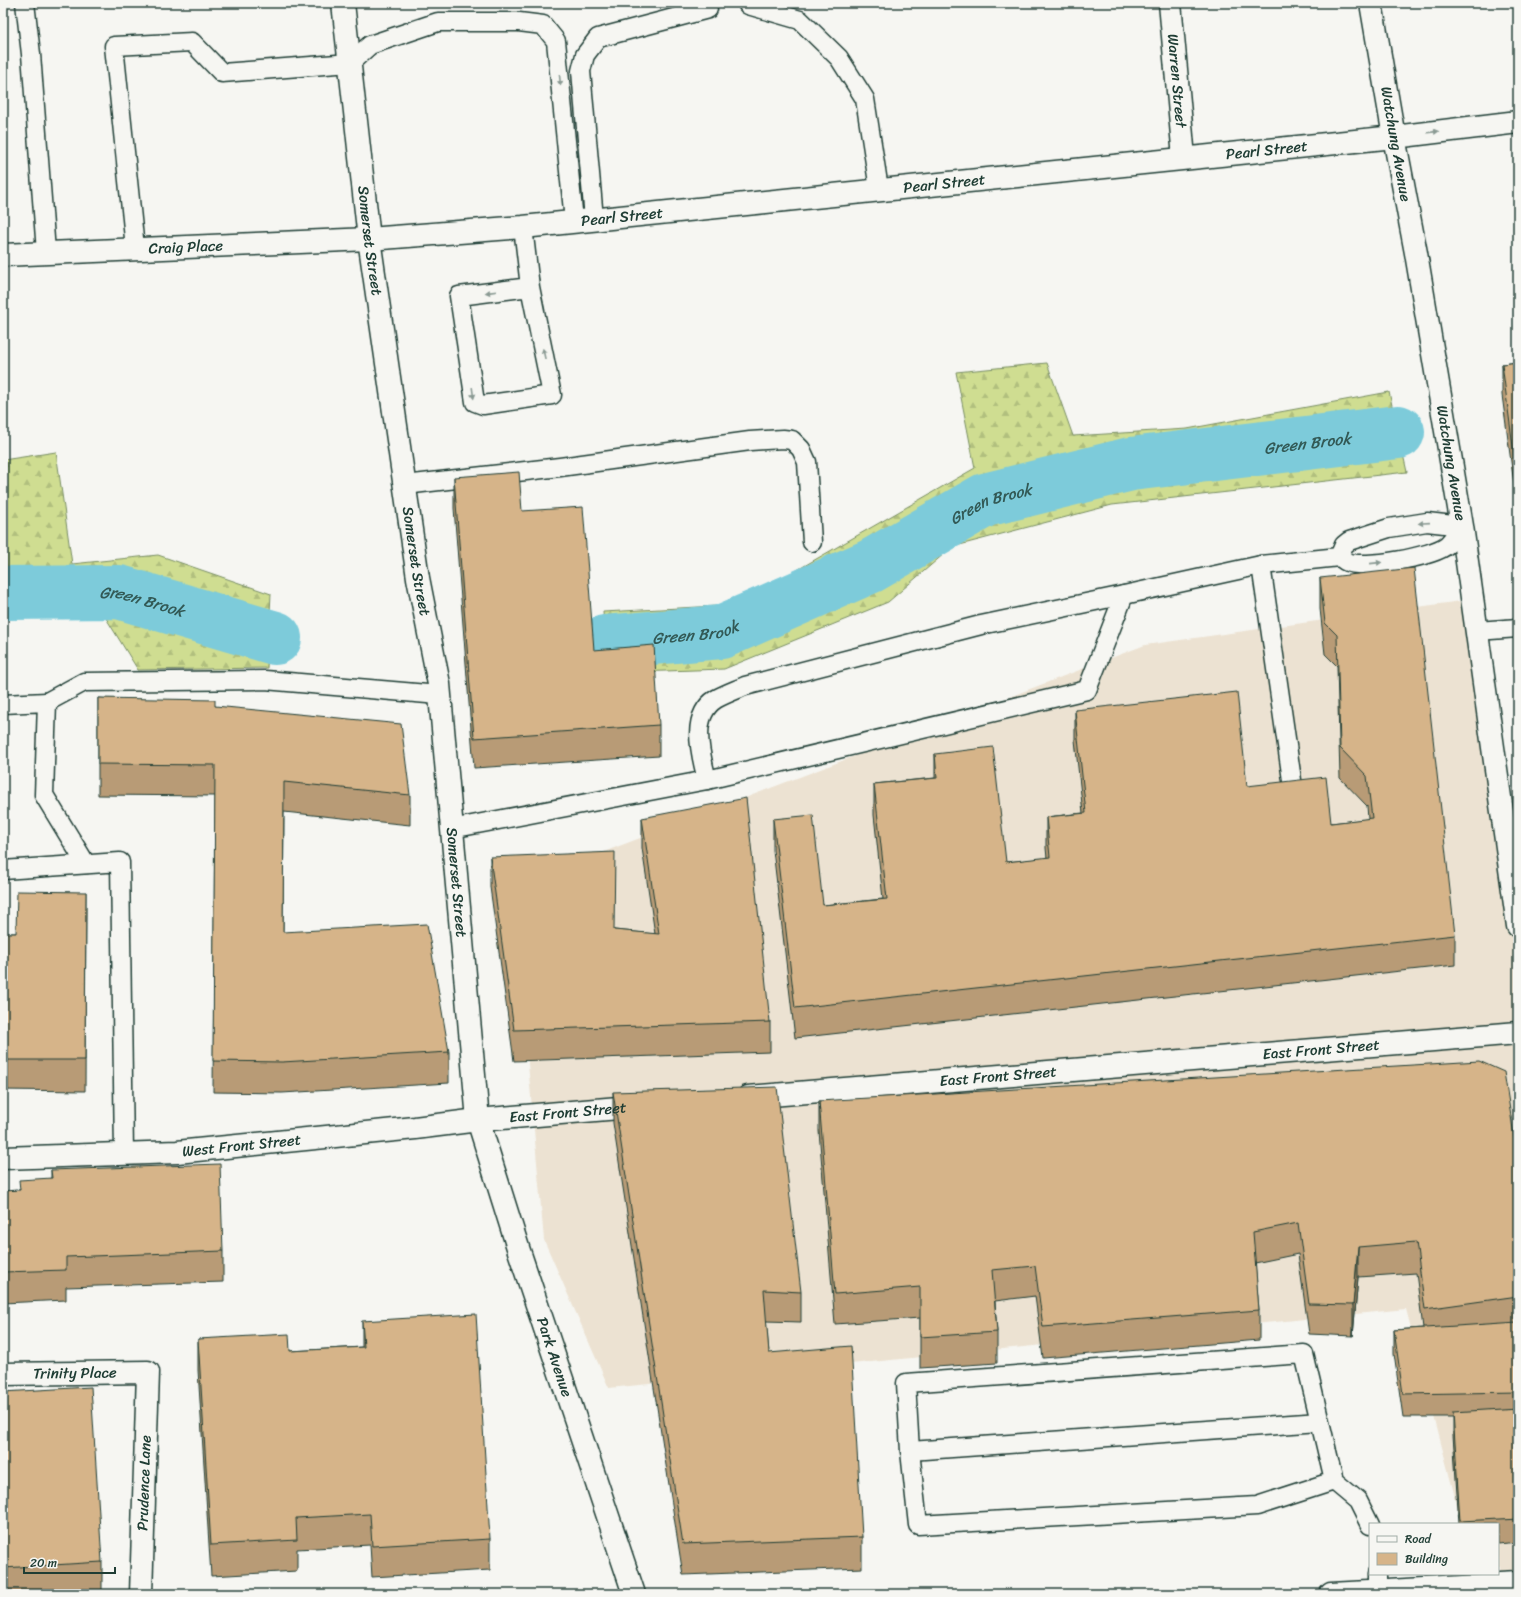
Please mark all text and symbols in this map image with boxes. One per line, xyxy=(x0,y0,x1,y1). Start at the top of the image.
street label: Warren Street xyxy=(1160,33,1194,130)
one-way arrow xyxy=(556,74,563,86)
street label: Watchung Avenue xyxy=(1373,84,1419,204)
one-way arrow xyxy=(1427,129,1439,136)
street label: Pearl Street xyxy=(1224,133,1309,167)
street label: Pearl Street xyxy=(902,166,987,201)
street label: Somerset Street xyxy=(350,184,390,298)
street label: Pearl Street xyxy=(580,200,665,234)
street label: Craig Place xyxy=(148,232,224,262)
one-way arrow xyxy=(485,289,497,295)
one-way arrow xyxy=(540,348,546,361)
one-way arrow xyxy=(470,387,476,399)
street label: Watchung Avenue xyxy=(1429,403,1474,523)
water label: Green Brook xyxy=(1262,423,1355,463)
water label: Green Brook xyxy=(944,474,1037,533)
street label: Somerset Street xyxy=(395,505,438,619)
one-way arrow xyxy=(1418,520,1430,527)
one-way arrow xyxy=(1370,559,1382,566)
water label: Green Brook xyxy=(99,578,190,626)
water label: Green Brook xyxy=(651,611,746,653)
street label: Somerset Street xyxy=(439,826,475,939)
street label: East Front Street xyxy=(1261,1032,1381,1067)
street label: East Front Street xyxy=(939,1058,1058,1094)
street label: East Front Street xyxy=(508,1094,628,1130)
street label: West Front Street xyxy=(181,1127,303,1164)
street label: Park Avenue xyxy=(529,1314,580,1401)
street label: Trinity Place xyxy=(33,1359,117,1387)
street label: Prudence Lane xyxy=(129,1434,159,1531)
legend xyxy=(1369,1523,1499,1575)
text: Road xyxy=(1405,1528,1432,1550)
text: Building xyxy=(1405,1548,1448,1570)
scale bar xyxy=(24,1549,115,1575)
text: 20 m xyxy=(30,1552,57,1574)

